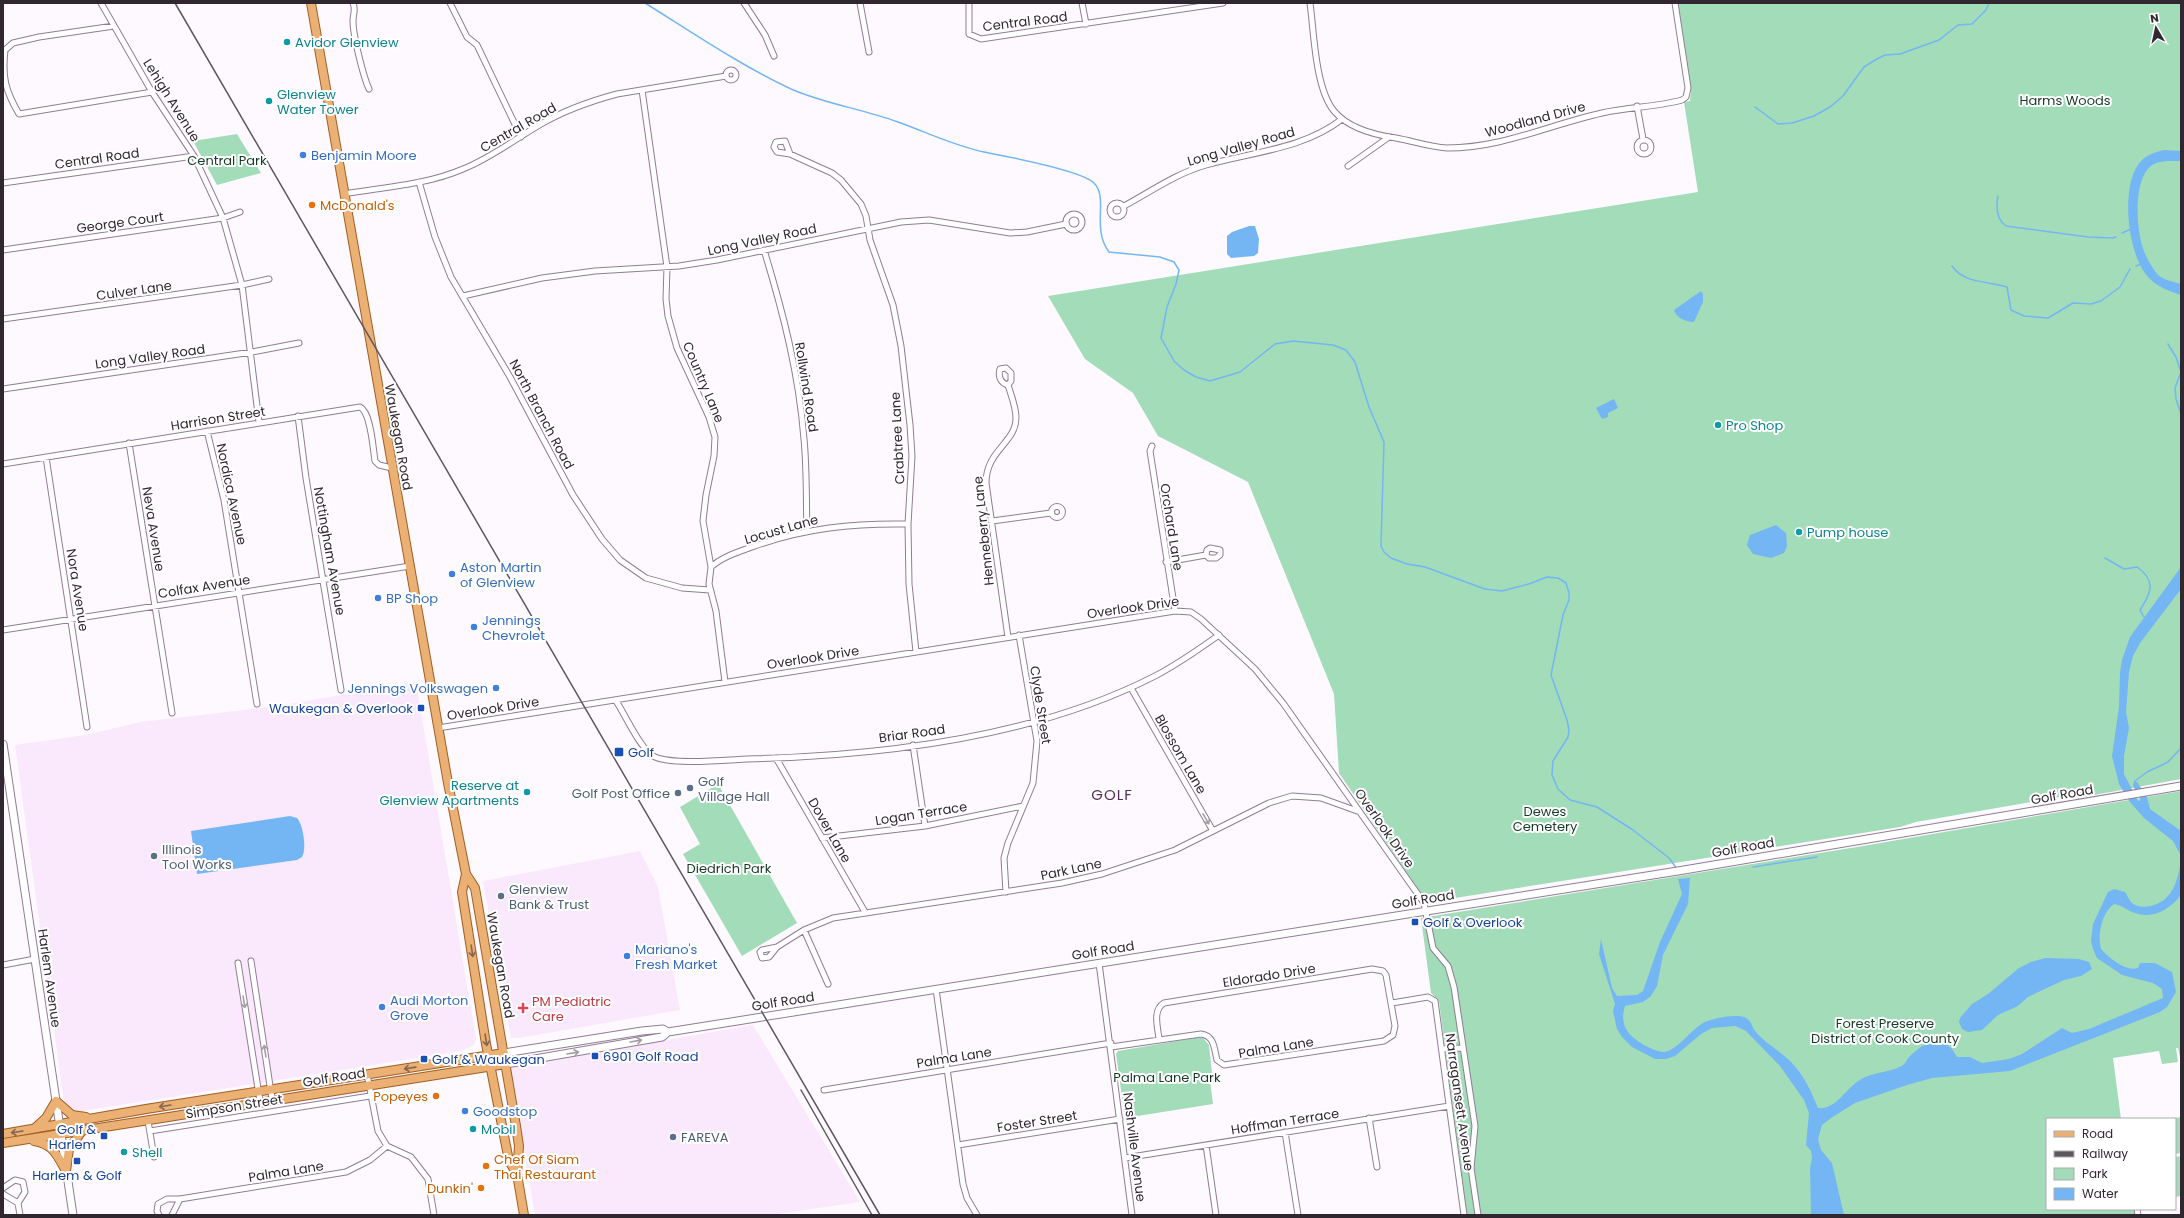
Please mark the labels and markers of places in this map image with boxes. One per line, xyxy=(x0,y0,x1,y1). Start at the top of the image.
place label: Avidor Glenview xyxy=(295,33,399,52)
marker: Avidor Glenview xyxy=(282,37,292,47)
place label: Glenview Water Tower xyxy=(277,85,359,119)
marker: Glenview Water Tower xyxy=(264,96,274,106)
place label: Benjamin Moore xyxy=(311,146,416,165)
marker: Benjamin Moore xyxy=(298,150,308,160)
place label: McDonald's xyxy=(320,196,395,215)
marker: McDonald's xyxy=(307,200,317,210)
place label: Pro Shop xyxy=(1726,416,1783,435)
marker: Pro Shop xyxy=(1713,420,1723,430)
place label: Pump house xyxy=(1807,523,1888,542)
marker: Pump house xyxy=(1794,527,1804,537)
place label: Aston Martin of Glenview xyxy=(460,558,541,592)
marker: Aston Martin of Glenview xyxy=(447,569,457,579)
place label: BP Shop xyxy=(386,589,438,608)
marker: BP Shop xyxy=(373,593,383,603)
place label: Jennings Chevrolet xyxy=(482,611,545,645)
marker: Jennings Chevrolet xyxy=(469,622,479,632)
place label: Jennings Volkswagen xyxy=(347,679,488,698)
marker: Jennings Volkswagen xyxy=(491,683,501,693)
place label: Waukegan & Overlook xyxy=(269,699,413,718)
marker: Waukegan & Overlook xyxy=(416,703,426,713)
place label: Golf xyxy=(628,743,654,762)
marker: Golf xyxy=(613,746,625,758)
place label: Golf Village Hall xyxy=(698,772,770,806)
place label: Reserve at Glenview Apartments xyxy=(379,776,519,810)
marker: Golf Village Hall xyxy=(685,783,695,793)
place label: Golf Post Office xyxy=(572,784,670,803)
marker: Reserve at Glenview Apartments xyxy=(522,787,532,797)
marker: Golf Post Office xyxy=(673,788,683,798)
place label: Illinois Tool Works xyxy=(162,840,232,874)
marker: Illinois Tool Works xyxy=(149,851,159,861)
place label: Glenview Bank & Trust xyxy=(509,880,589,914)
marker: Glenview Bank & Trust xyxy=(496,891,506,901)
place label: Golf & Overlook xyxy=(1423,913,1523,932)
marker: Golf & Overlook xyxy=(1410,917,1420,927)
place label: Mariano's Fresh Market xyxy=(635,940,718,974)
marker: Mariano's Fresh Market xyxy=(622,951,632,961)
place label: Audi Morton Grove xyxy=(390,991,468,1025)
place label: PM Pediatric Care xyxy=(532,992,611,1026)
marker: Audi Morton Grove xyxy=(377,1002,387,1012)
marker: PM Pediatric Care xyxy=(517,1002,529,1014)
place label: 6901 Golf Road xyxy=(603,1047,698,1066)
place label: Golf & Waukegan xyxy=(432,1050,545,1069)
marker: 6901 Golf Road xyxy=(590,1051,600,1061)
marker: Golf & Waukegan xyxy=(419,1054,429,1064)
place label: Popeyes xyxy=(373,1087,428,1106)
marker: Popeyes xyxy=(431,1091,441,1101)
place label: Goodstop xyxy=(473,1102,537,1121)
marker: Goodstop xyxy=(460,1106,470,1116)
place label: Golf & Harlem xyxy=(49,1120,96,1154)
place label: Mobil xyxy=(481,1120,516,1139)
marker: Mobil xyxy=(468,1124,478,1134)
place label: FAREVA xyxy=(681,1128,729,1147)
marker: Golf & Harlem xyxy=(99,1131,109,1141)
marker: FAREVA xyxy=(668,1132,678,1142)
place label: Shell xyxy=(132,1143,162,1162)
marker: Shell xyxy=(119,1147,129,1157)
place label: Chef Of Siam Thai Restaurant xyxy=(494,1150,596,1184)
marker: Harlem & Golf xyxy=(72,1156,82,1166)
marker: Chef Of Siam Thai Restaurant xyxy=(481,1161,491,1171)
place label: Harlem & Golf xyxy=(32,1166,122,1185)
place label: Dunkin' xyxy=(427,1179,473,1198)
marker: Dunkin' xyxy=(476,1183,486,1193)

